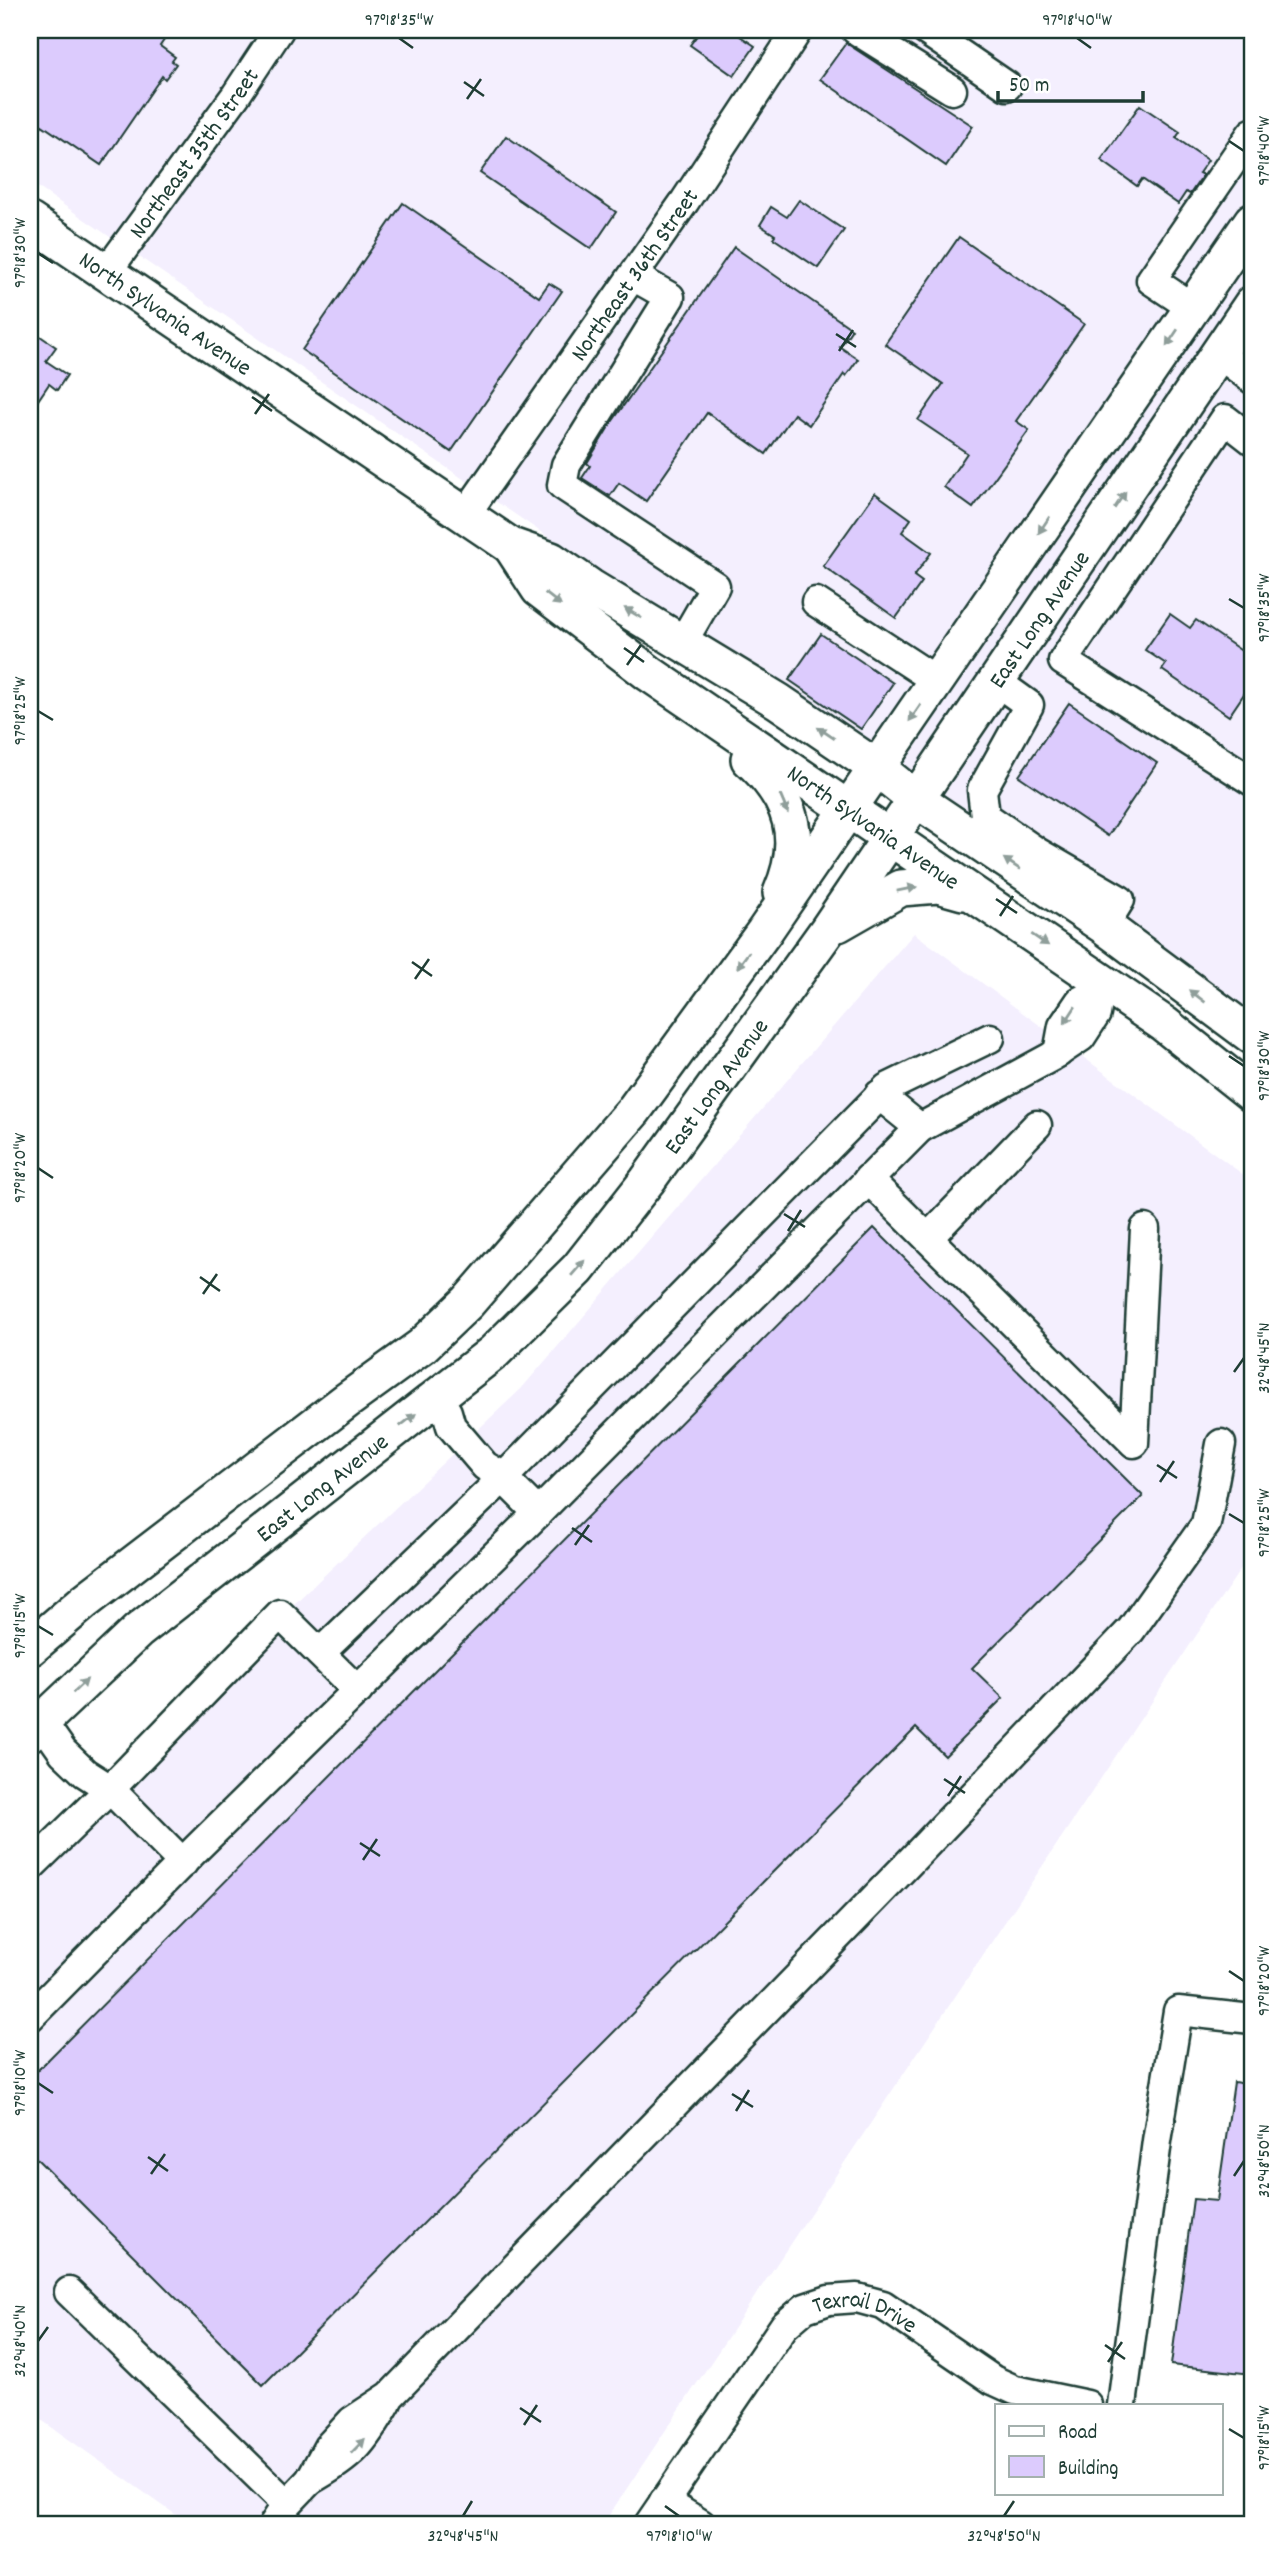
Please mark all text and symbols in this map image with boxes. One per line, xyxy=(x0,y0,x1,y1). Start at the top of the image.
text: 97°18'35"W xyxy=(365,9,434,34)
text: 97°18'40"W xyxy=(1042,9,1112,34)
scale bar xyxy=(998,60,1144,104)
street label: Northeast 35th Street xyxy=(122,62,269,247)
text: 50 m xyxy=(1009,72,1049,102)
text: 97°18'40"W xyxy=(1253,116,1278,186)
street label: Northeast 36th Street xyxy=(564,183,709,369)
text: 97°18'30"W xyxy=(9,217,34,288)
street label: North Sylvania Avenue xyxy=(71,245,257,386)
one-way arrow xyxy=(1165,329,1179,347)
one-way arrow xyxy=(1113,491,1127,509)
one-way arrow xyxy=(1038,516,1051,535)
street label: East Long Avenue xyxy=(982,545,1100,696)
text: 97°18'35"W xyxy=(1253,573,1278,642)
one-way arrow xyxy=(544,591,561,606)
one-way arrow xyxy=(623,607,642,619)
text: 97°18'25"W xyxy=(9,676,34,745)
one-way arrow xyxy=(908,704,922,722)
one-way arrow xyxy=(816,727,836,740)
street label: North Sylvania Avenue xyxy=(779,758,965,900)
one-way arrow xyxy=(778,794,790,814)
one-way arrow xyxy=(1003,857,1021,871)
one-way arrow xyxy=(896,883,918,894)
one-way arrow xyxy=(1031,933,1049,947)
one-way arrow xyxy=(736,951,750,969)
one-way arrow xyxy=(1189,988,1207,1003)
one-way arrow xyxy=(1064,1006,1077,1025)
street label: East Long Avenue xyxy=(657,1013,778,1162)
text: 97°18'30"W xyxy=(1253,1030,1278,1101)
text: 97°18'20"W xyxy=(9,1132,34,1203)
one-way arrow xyxy=(570,1260,585,1277)
text: 32°48'45"N xyxy=(1253,1323,1278,1393)
one-way arrow xyxy=(399,1412,417,1427)
street label: East Long Avenue xyxy=(250,1427,397,1552)
text: 97°18'25"W xyxy=(1253,1488,1278,1557)
text: 97°18'15"W xyxy=(9,1593,34,1658)
one-way arrow xyxy=(71,1678,89,1694)
text: 97°18'20"W xyxy=(1253,1945,1278,2016)
text: 97°18'10"W xyxy=(9,2049,34,2116)
text: 32°48'50"N xyxy=(1253,2124,1278,2198)
street label: Texrail Drive xyxy=(808,2284,923,2343)
text: 32°48'40"N xyxy=(9,2305,34,2377)
legend xyxy=(995,2404,1222,2494)
text: 97°18'15"W xyxy=(1253,2405,1278,2470)
text: Road xyxy=(1058,2419,1097,2449)
one-way arrow xyxy=(349,2438,365,2455)
text: Building xyxy=(1058,2455,1118,2485)
text: 32°48'45"N xyxy=(428,2525,498,2550)
text: 97°18'10"W xyxy=(646,2525,713,2550)
text: 32°48'50"N xyxy=(967,2525,1041,2550)

